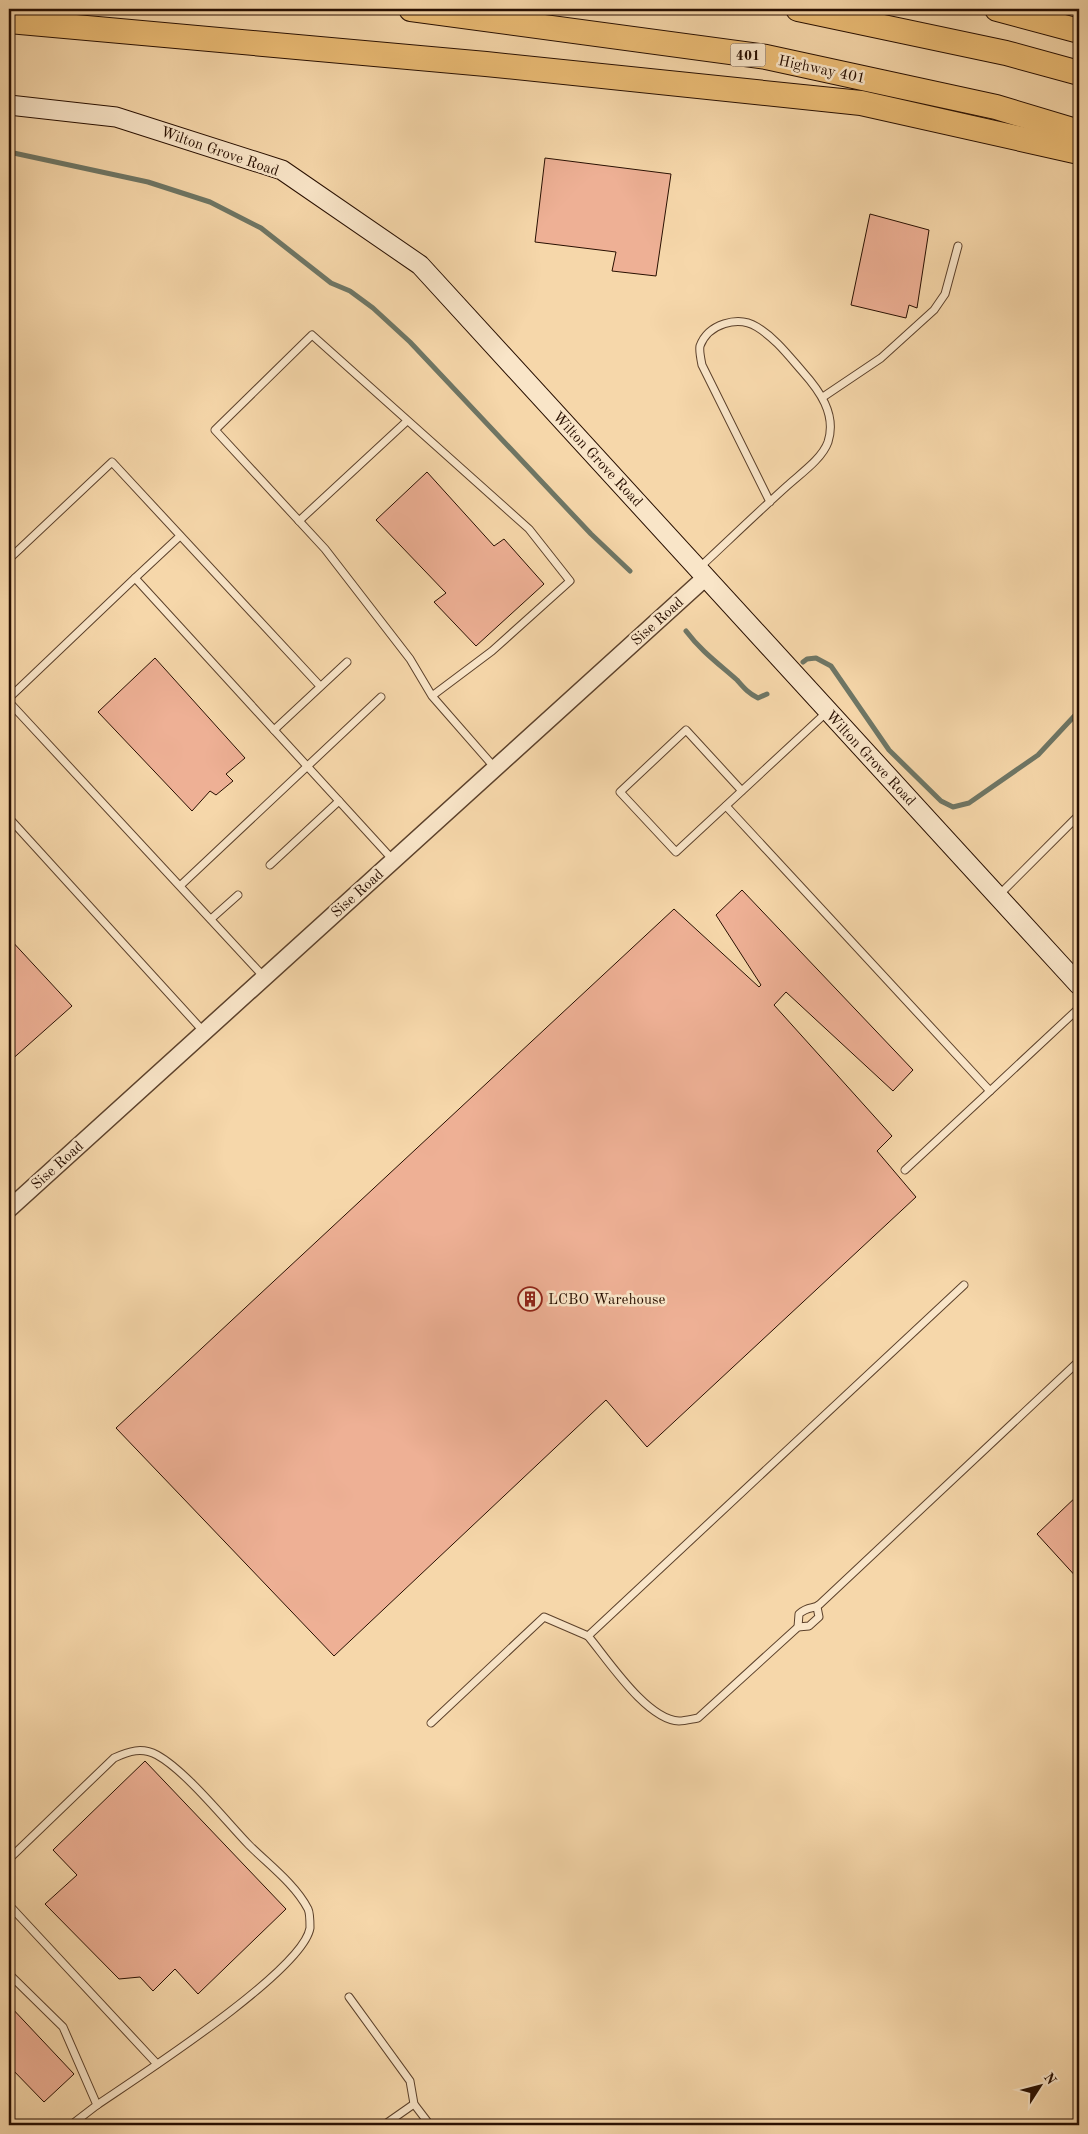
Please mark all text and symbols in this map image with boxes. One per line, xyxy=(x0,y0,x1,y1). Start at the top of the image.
road number: 401 xyxy=(730,44,766,66)
street label: Highway 401 xyxy=(777,54,867,87)
street label: Wilton Grove Road xyxy=(158,125,281,180)
street label: Wilton Grove Road xyxy=(549,410,645,511)
street label: Sise Road xyxy=(629,595,687,649)
street label: Wilton Grove Road xyxy=(822,709,918,810)
street label: Sise Road xyxy=(329,867,387,921)
street label: Sise Road xyxy=(29,1139,87,1193)
building icon: LCBO Warehouse xyxy=(517,1286,543,1312)
place label: LCBO Warehouse xyxy=(548,1293,666,1308)
north arrow xyxy=(1016,2062,1066,2112)
text: N xyxy=(1041,2071,1059,2088)

